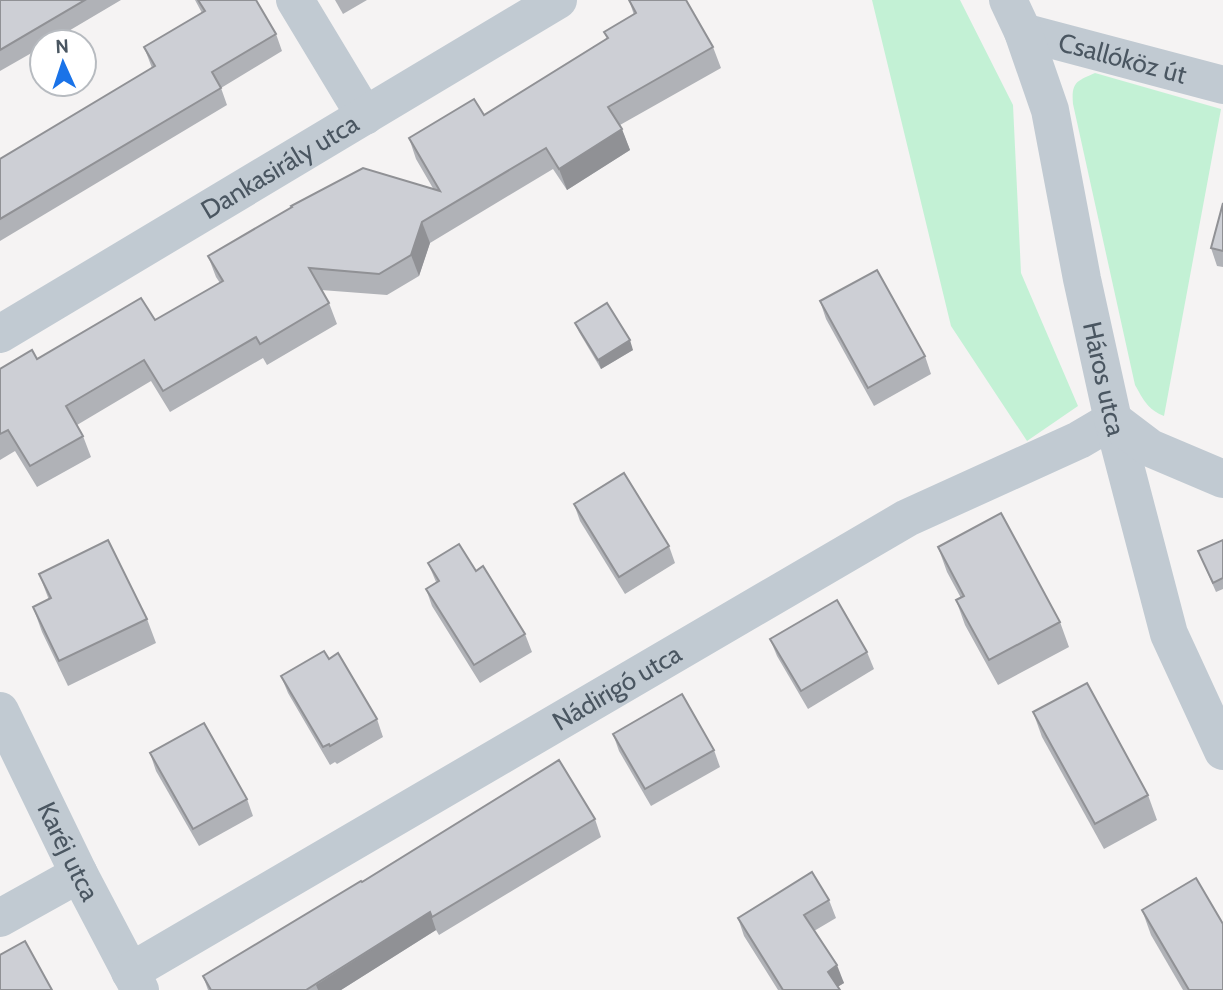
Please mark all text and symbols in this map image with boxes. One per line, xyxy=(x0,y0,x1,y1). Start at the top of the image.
street label: Csallóköz út xyxy=(1055,26,1190,91)
north arrow xyxy=(28,28,98,98)
text: N xyxy=(55,35,69,58)
street label: Dankasirály utca xyxy=(195,107,365,226)
street label: Háros utca xyxy=(1076,319,1133,440)
street label: Nádirigó utca xyxy=(547,637,688,738)
street label: Karéj utca xyxy=(30,797,106,907)

